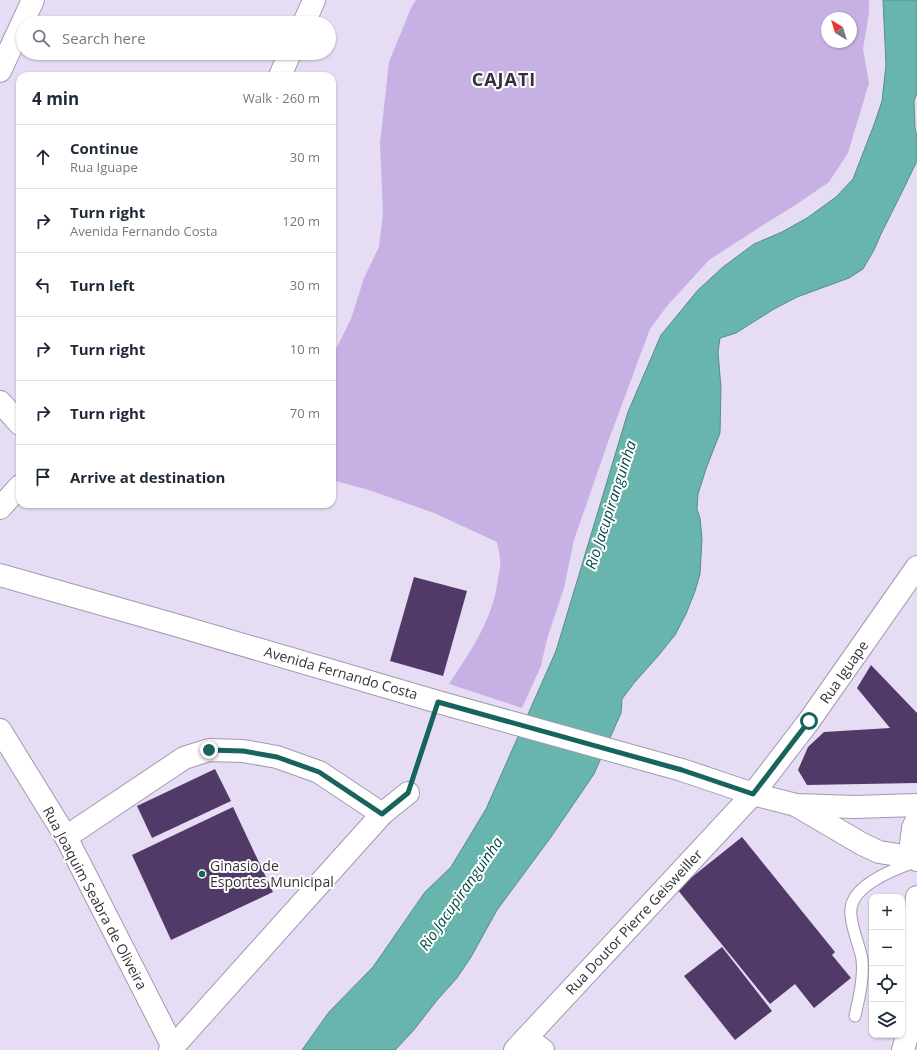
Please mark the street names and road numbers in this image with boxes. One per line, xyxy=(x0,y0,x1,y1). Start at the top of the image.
street label: Rua Iguape xyxy=(815,636,872,707)
street label: Avenida Fernando Costa xyxy=(262,641,420,704)
street label: Rua Joaquim Seabra de Oliveira xyxy=(39,803,152,993)
street label: Rua Doutor Pierre Geisweiller xyxy=(561,845,706,999)

